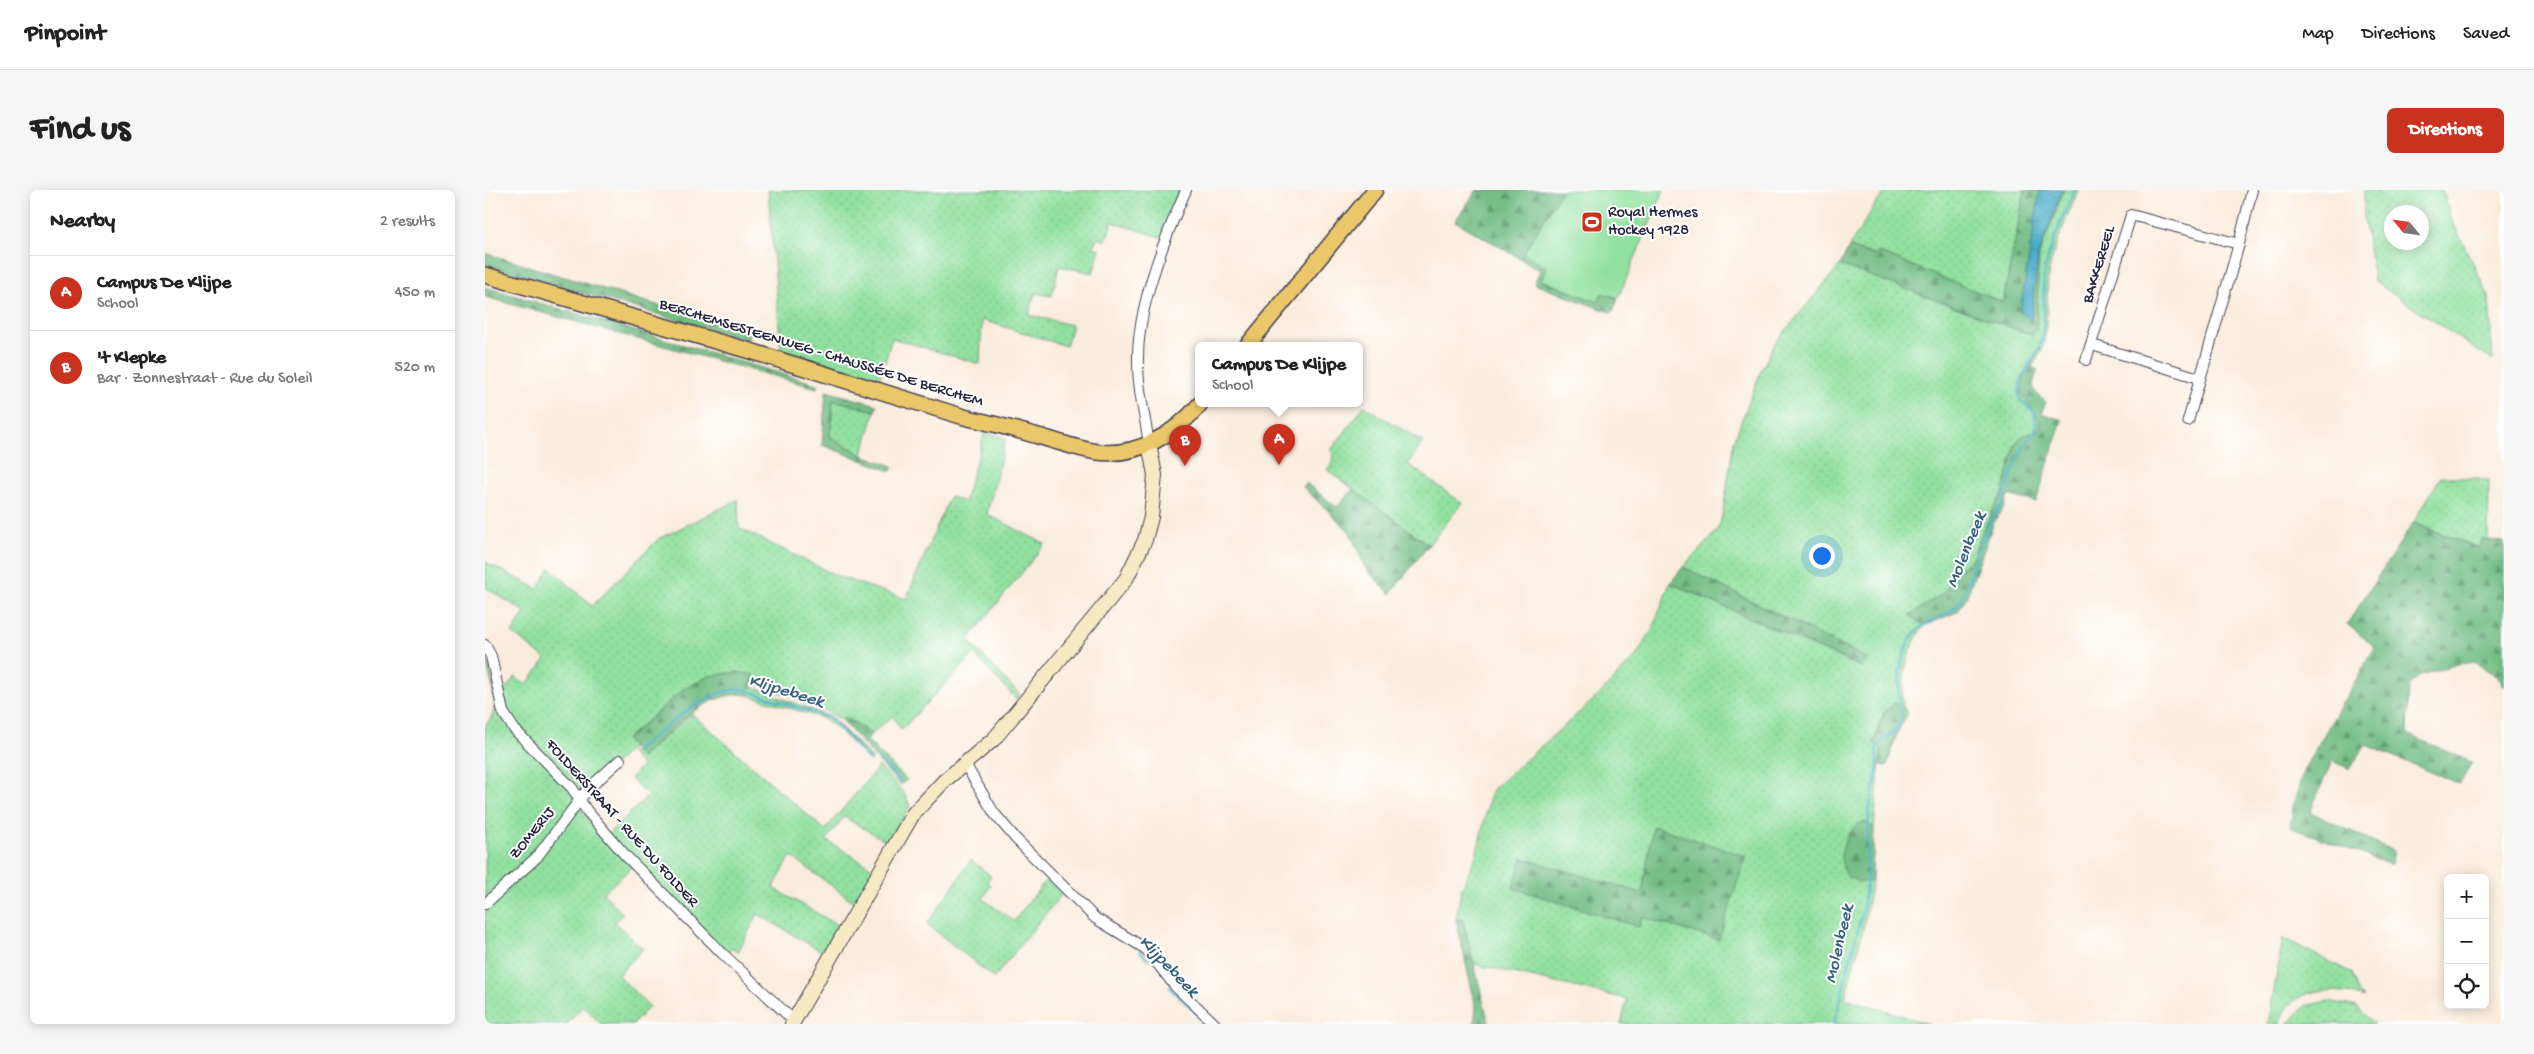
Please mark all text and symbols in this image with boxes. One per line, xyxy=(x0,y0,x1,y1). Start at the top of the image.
text: Pinpoint xyxy=(25,20,106,49)
text: Map xyxy=(2302,24,2334,45)
text: Directions xyxy=(2362,24,2435,45)
text: Saved xyxy=(2463,24,2509,45)
button: Directions xyxy=(2387,108,2504,153)
text: Find us xyxy=(30,110,130,151)
place label: Royal Hermes Hockey 1928 xyxy=(1608,204,1698,241)
north arrow xyxy=(2384,205,2429,250)
text: Nearby xyxy=(50,210,115,235)
sports icon: Royal Hermes Hockey 1928 xyxy=(1580,210,1604,234)
text: 2 results xyxy=(380,213,435,232)
street label: BAKKEREEL xyxy=(2079,223,2121,307)
text: Campus De Klijpe xyxy=(97,272,231,295)
text: A xyxy=(61,284,71,303)
text: 450 m xyxy=(395,284,435,303)
text: School xyxy=(97,295,139,314)
street label: BERCHEMSESTEENWEG - CHAUSSÉE DE BERCHEM xyxy=(656,295,986,413)
popup xyxy=(1195,342,1363,407)
text: 't Klepke xyxy=(97,347,166,370)
text: Campus De Klijpe xyxy=(1212,354,1346,377)
text: B xyxy=(62,359,70,378)
text: 520 m xyxy=(395,359,435,378)
text: Bar · Zonnestraat - Rue du Soleil xyxy=(97,370,313,389)
text: School xyxy=(1212,377,1253,396)
pin: A xyxy=(1263,424,1295,465)
pin: B xyxy=(1169,425,1201,466)
water label: Molenbeek xyxy=(1942,507,1992,591)
your location xyxy=(1809,543,1835,569)
water label: Klijpebeek xyxy=(746,671,828,714)
street label: FOLDERSTRAAT - RUE DU FOLDER xyxy=(540,735,702,912)
street label: ZOMERIJ xyxy=(506,803,561,864)
map controls xyxy=(2444,874,2489,1009)
button: + xyxy=(2444,874,2489,919)
water label: Molenbeek xyxy=(1821,901,1860,985)
button: − xyxy=(2444,919,2489,964)
water label: Klijpebeek xyxy=(1134,932,1204,1004)
button: locate xyxy=(2444,964,2489,1009)

